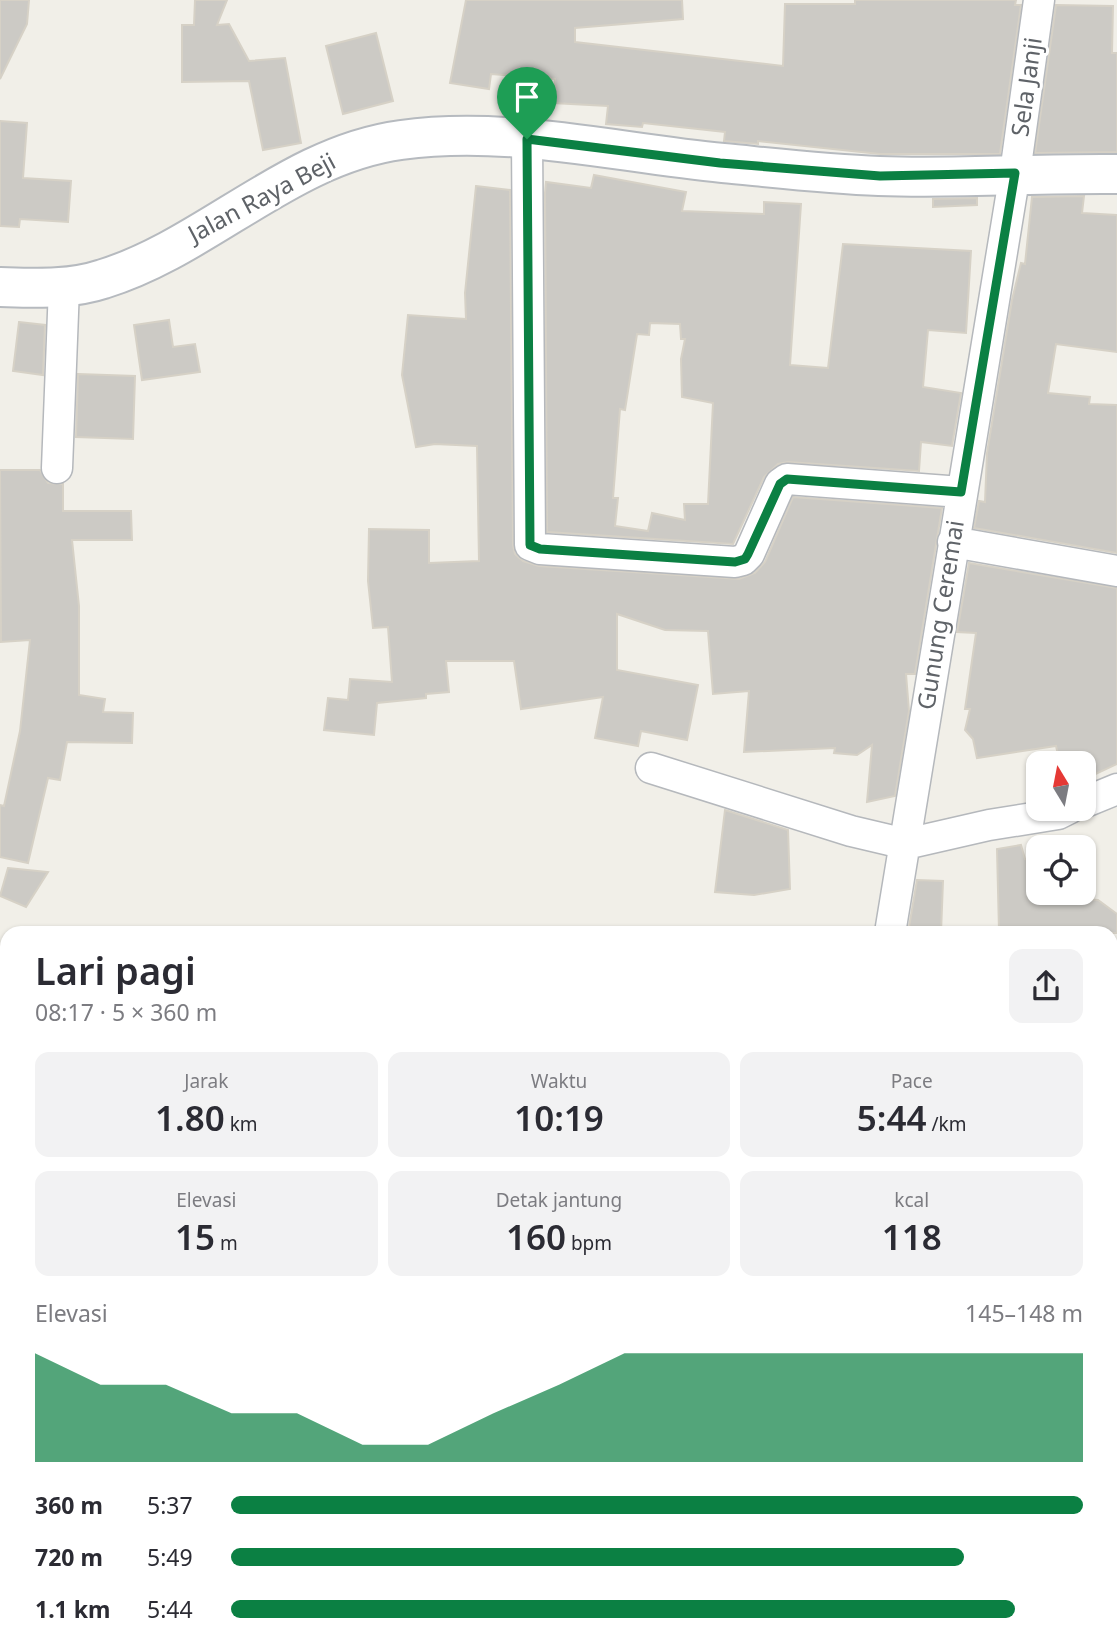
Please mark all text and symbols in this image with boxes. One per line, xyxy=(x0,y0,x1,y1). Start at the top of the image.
street label: Sela Janji xyxy=(1002,35,1049,139)
pin xyxy=(497,67,557,139)
icon: arrive xyxy=(508,78,546,116)
street label: Jalan Raya Beji xyxy=(180,144,341,250)
street label: Gunung Ceremai xyxy=(908,518,971,712)
north arrow xyxy=(1026,751,1096,821)
map controls xyxy=(1026,751,1096,905)
button: locate xyxy=(1026,835,1096,905)
text: Lari pagi xyxy=(35,944,196,996)
button: share xyxy=(1009,949,1083,1023)
text: 08:17 · 5 × 360 m xyxy=(35,996,217,1028)
text: Jarak xyxy=(184,1068,228,1094)
text: Waktu xyxy=(531,1068,587,1094)
text: Pace xyxy=(891,1068,933,1094)
text: 1.80 xyxy=(155,1094,225,1141)
text: 10:19 xyxy=(514,1094,604,1141)
text: 5:44 xyxy=(857,1094,927,1141)
text: km xyxy=(225,1111,258,1137)
text: /km xyxy=(927,1111,966,1137)
text: Elevasi xyxy=(176,1187,236,1213)
text: Detak jantung xyxy=(496,1187,622,1213)
text: kcal xyxy=(894,1187,929,1213)
text: 15 xyxy=(175,1213,215,1260)
text: 160 xyxy=(506,1213,566,1260)
text: 118 xyxy=(882,1213,942,1260)
text: m xyxy=(215,1230,238,1256)
text: bpm xyxy=(566,1230,612,1256)
text: Elevasi xyxy=(35,1297,108,1329)
text: 145–148 m xyxy=(965,1297,1083,1329)
text: 360 m xyxy=(35,1489,103,1521)
text: 5:37 xyxy=(147,1489,193,1521)
text: 720 m xyxy=(35,1541,103,1573)
text: 5:49 xyxy=(147,1541,193,1573)
text: 1.1 km xyxy=(35,1593,110,1625)
text: 5:44 xyxy=(147,1593,193,1625)

